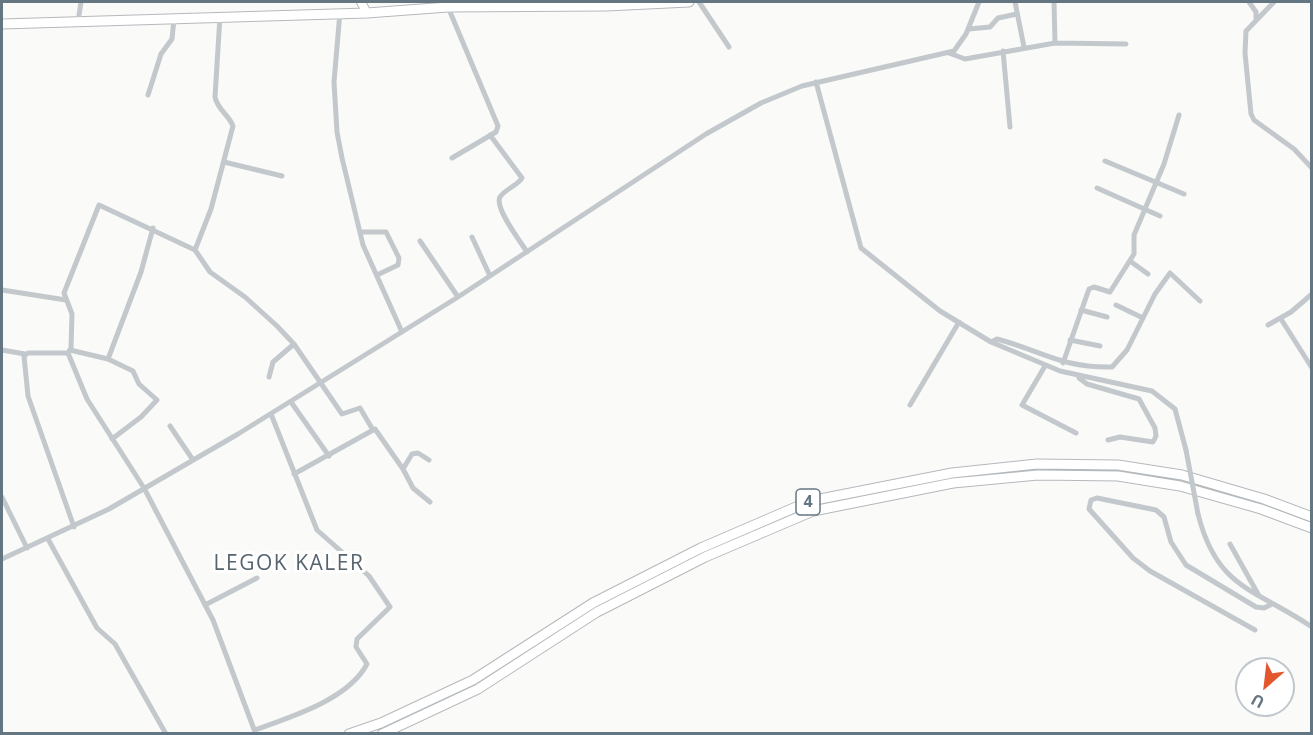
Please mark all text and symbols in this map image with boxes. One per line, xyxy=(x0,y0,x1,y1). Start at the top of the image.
road number: 4 xyxy=(796,489,820,515)
district label: LEGOK KALER xyxy=(214,551,364,577)
north arrow xyxy=(1235,657,1295,717)
text: U xyxy=(1247,689,1268,714)

